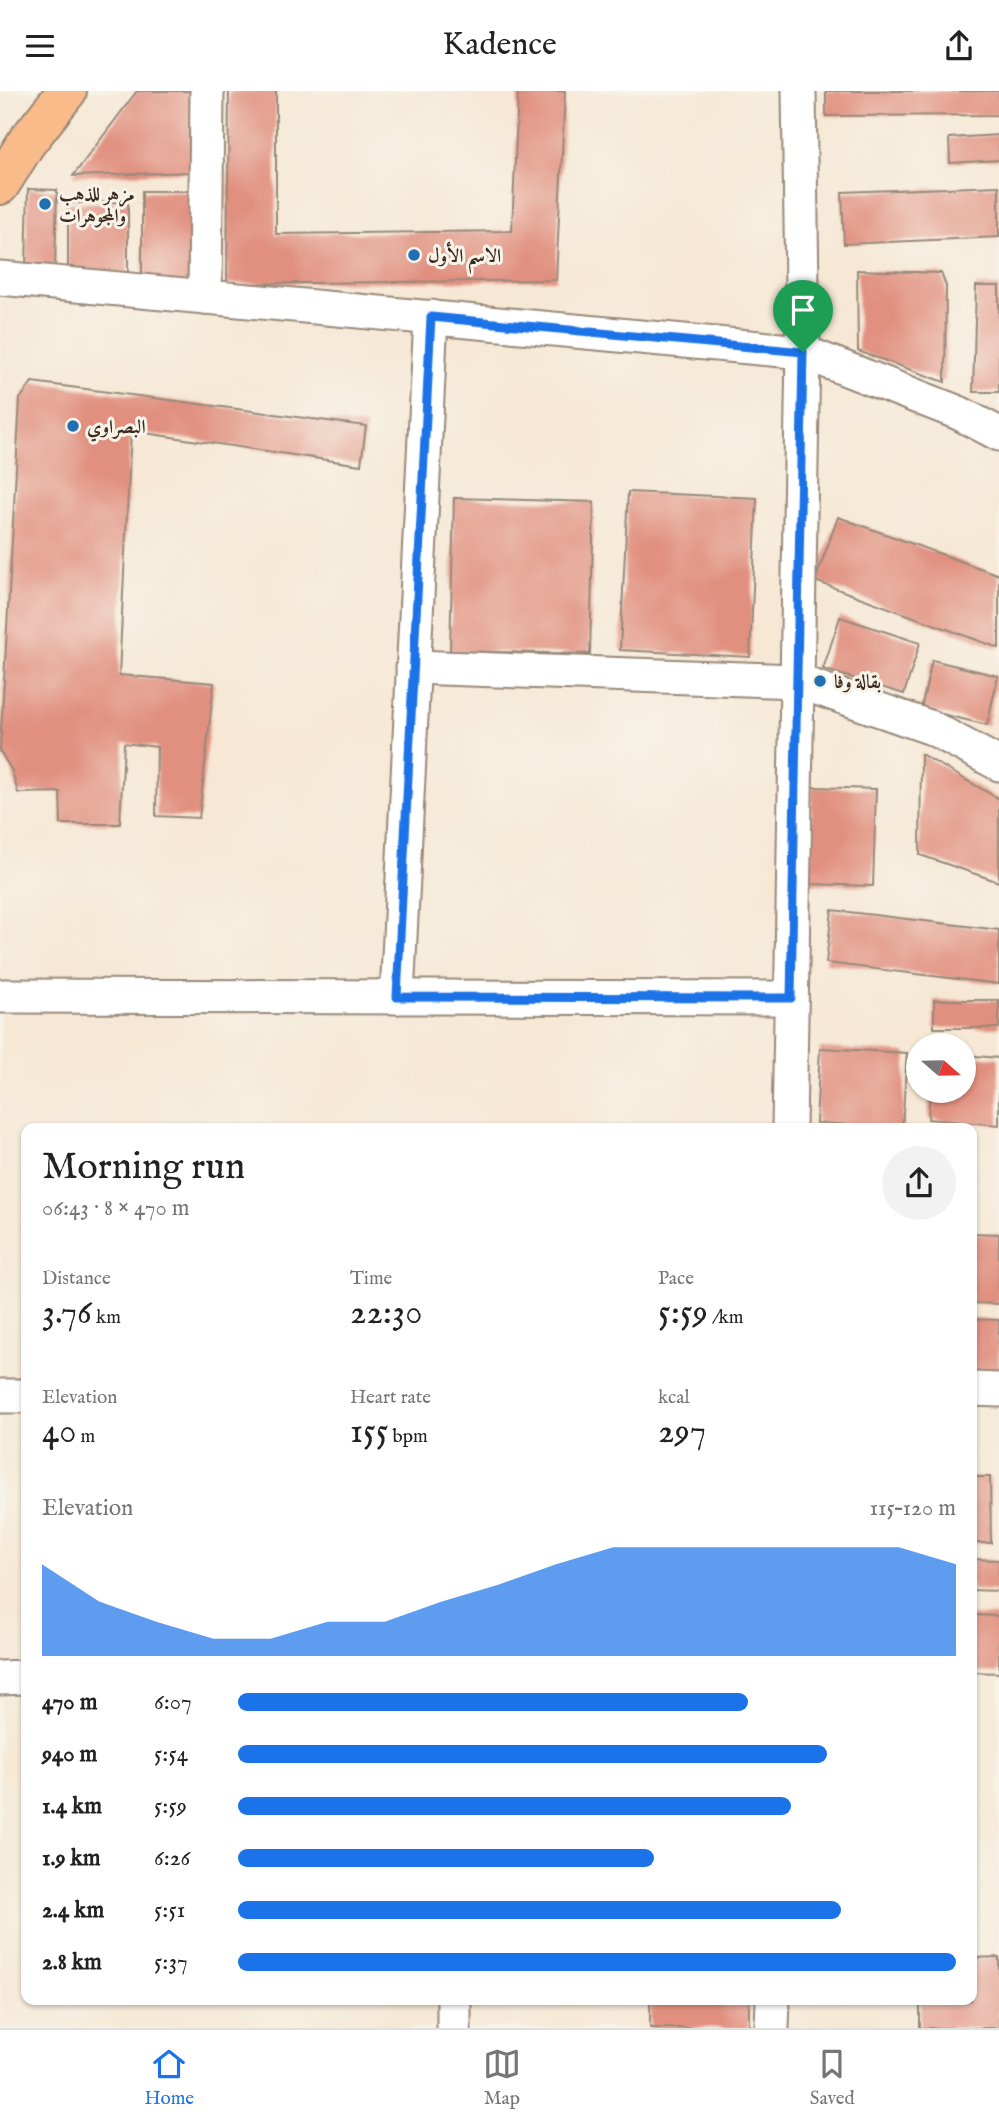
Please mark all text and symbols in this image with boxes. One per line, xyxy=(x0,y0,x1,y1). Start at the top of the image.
text: Kadence xyxy=(442,25,557,66)
icon: menu xyxy=(21,27,59,65)
icon: share xyxy=(940,27,978,65)
place label: مزهر للذهب والمجوهرات xyxy=(59,183,135,229)
marker: مزهر للذهب والمجوهرات xyxy=(37,196,53,212)
place label: الاسم الأول xyxy=(428,241,501,274)
marker: الاسم الأول xyxy=(406,247,422,263)
pin xyxy=(773,280,833,352)
icon: arrive xyxy=(784,291,822,329)
place label: البصراوي xyxy=(87,416,146,442)
marker: البصراوي xyxy=(65,418,81,434)
place label: بقالة وفا xyxy=(834,671,882,695)
marker: بقالة وفا xyxy=(812,673,828,689)
north arrow xyxy=(906,1033,976,1103)
map controls xyxy=(906,1033,976,1103)
text: Morning run xyxy=(42,1144,245,1192)
button: share xyxy=(882,1146,956,1220)
text: 06:43 · 8 × 470 m xyxy=(42,1194,189,1223)
text: Distance xyxy=(42,1267,111,1291)
text: Time xyxy=(350,1267,392,1291)
text: Pace xyxy=(658,1267,694,1291)
text: 3.76 xyxy=(42,1291,92,1336)
text: 22:30 xyxy=(350,1291,422,1336)
text: 5:59 xyxy=(658,1291,708,1336)
text: km xyxy=(92,1306,121,1330)
text: /km xyxy=(708,1306,743,1330)
text: Elevation xyxy=(42,1386,117,1410)
text: Heart rate xyxy=(350,1386,431,1410)
text: kcal xyxy=(658,1386,690,1410)
text: 40 xyxy=(42,1410,76,1455)
text: 155 xyxy=(350,1410,388,1455)
text: 297 xyxy=(658,1410,706,1455)
text: m xyxy=(76,1425,95,1449)
text: bpm xyxy=(388,1425,428,1449)
text: Elevation xyxy=(42,1494,133,1523)
text: 115–120 m xyxy=(869,1494,956,1523)
text: 470 m xyxy=(42,1688,97,1717)
text: 6:07 xyxy=(154,1688,192,1717)
text: 940 m xyxy=(42,1740,97,1769)
text: 5:54 xyxy=(154,1740,188,1769)
text: 1.4 km xyxy=(42,1792,102,1821)
text: 5:59 xyxy=(154,1792,187,1821)
text: 1.9 km xyxy=(42,1844,101,1873)
text: 6:26 xyxy=(154,1844,190,1873)
text: 2.4 km xyxy=(42,1896,104,1925)
text: 5:51 xyxy=(154,1896,185,1925)
text: 2.8 km xyxy=(42,1948,102,1977)
text: 5:37 xyxy=(154,1948,188,1977)
tab: Home xyxy=(144,2045,194,2111)
tab: Map xyxy=(483,2045,521,2111)
tab: Saved xyxy=(810,2045,855,2111)

